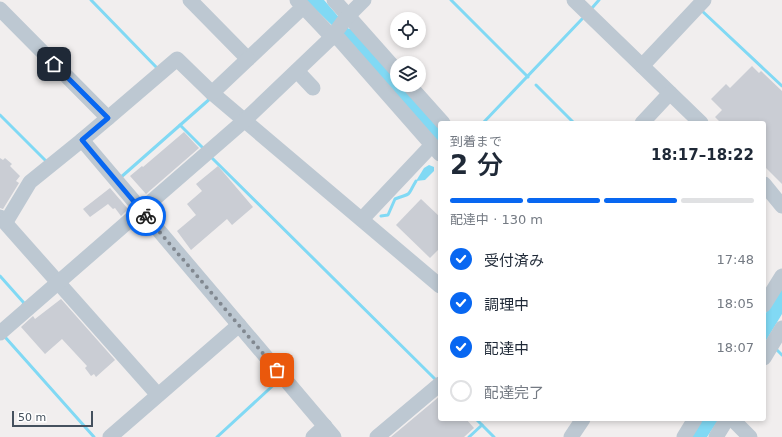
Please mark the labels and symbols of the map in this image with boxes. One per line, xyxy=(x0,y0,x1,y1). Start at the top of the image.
pin xyxy=(37,47,71,81)
courier xyxy=(126,196,166,236)
pin xyxy=(260,353,294,387)
scale bar xyxy=(12,409,93,428)

